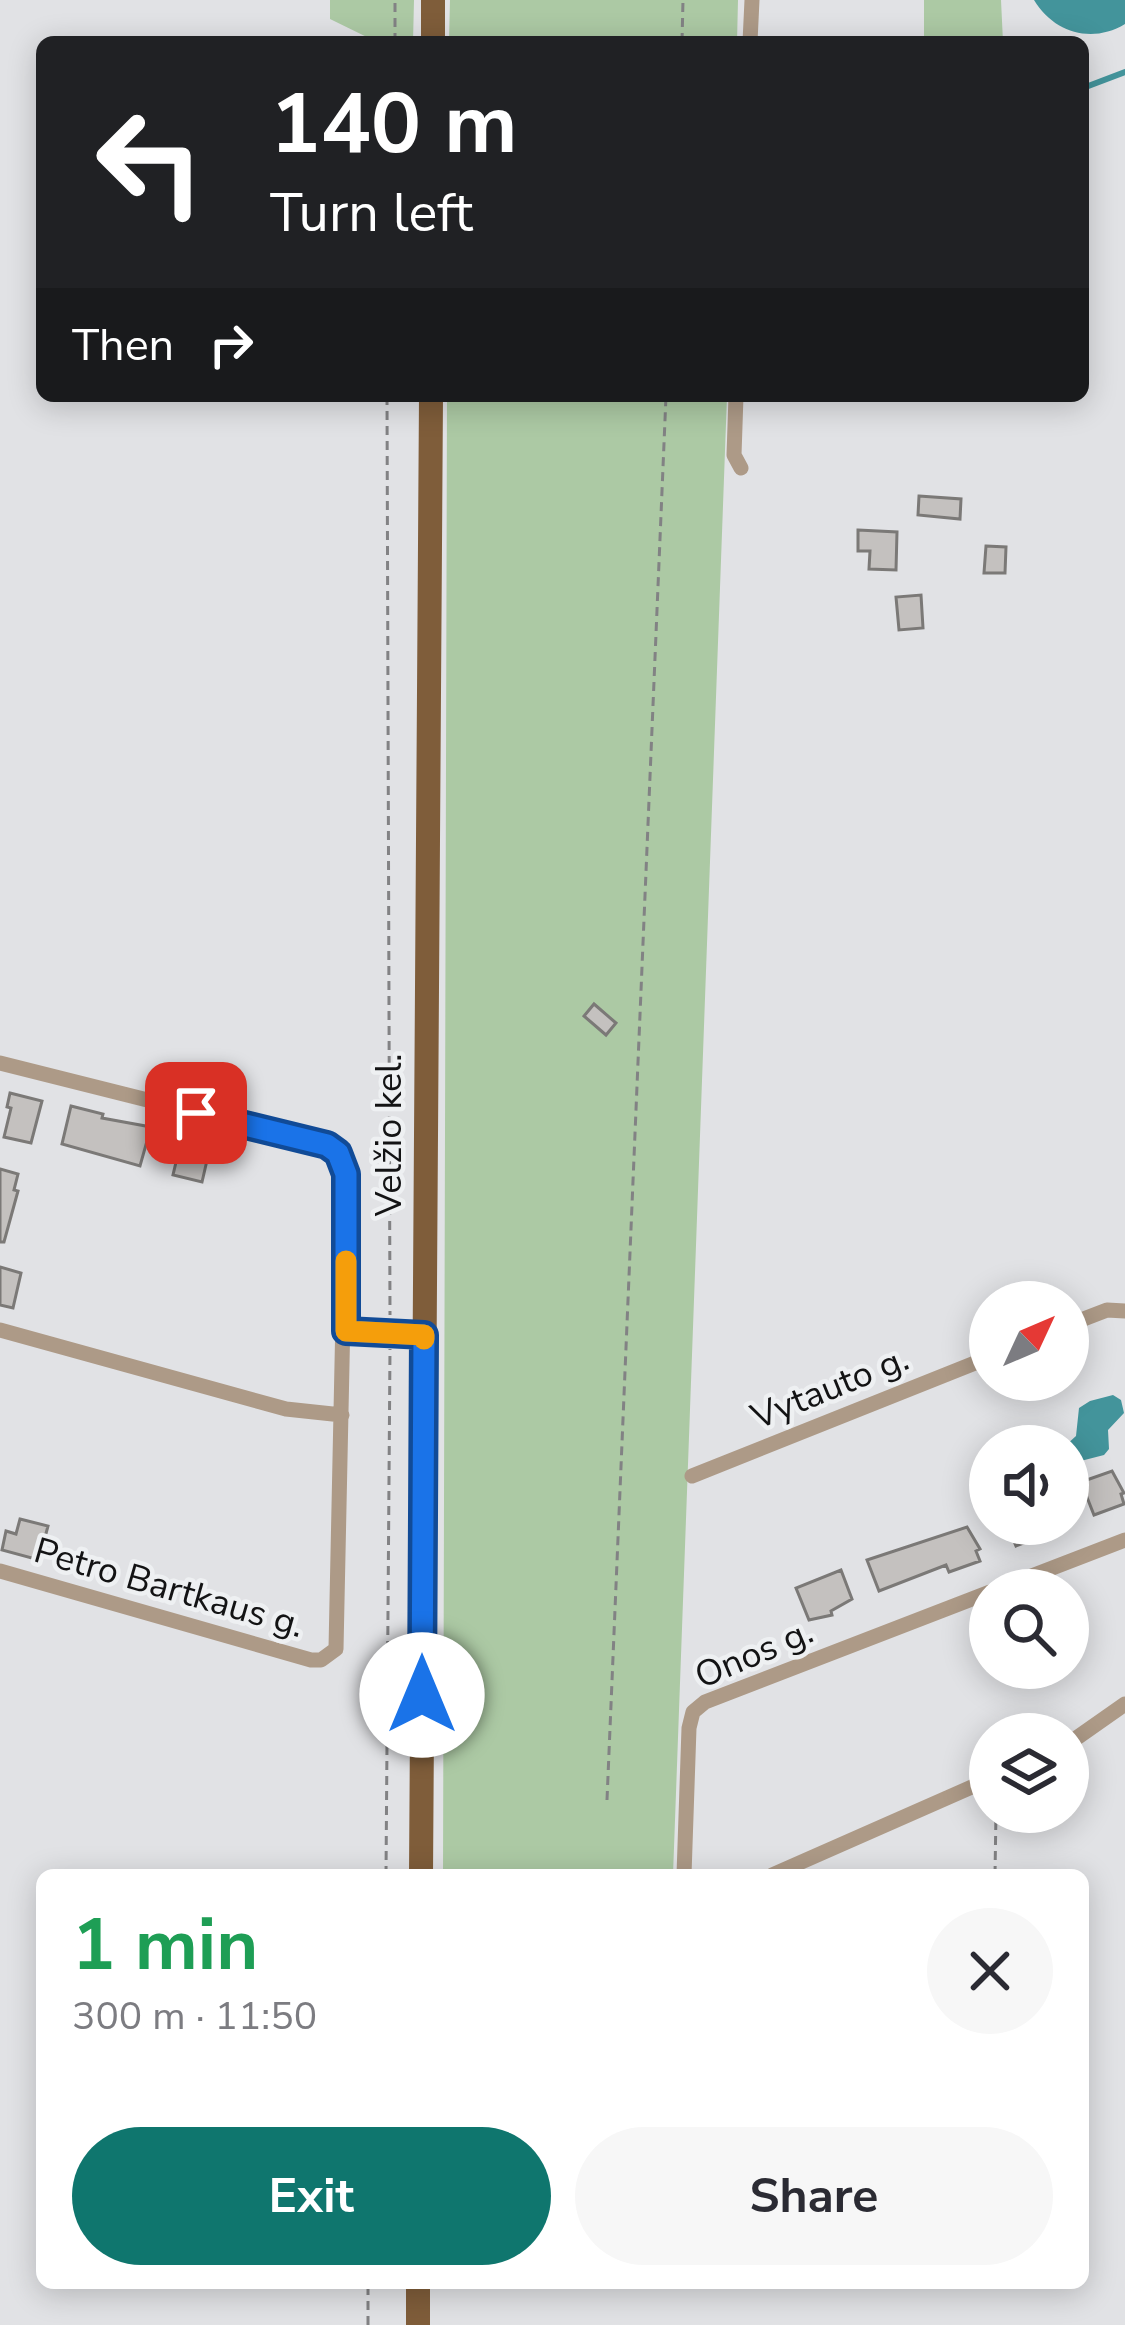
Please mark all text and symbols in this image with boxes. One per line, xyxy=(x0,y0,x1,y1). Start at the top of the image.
text: 140 m xyxy=(270,67,518,182)
icon: left xyxy=(72,84,228,240)
text: Turn left xyxy=(270,176,473,250)
icon: right xyxy=(198,312,264,378)
text: Then xyxy=(72,315,174,376)
street label: Velžio kel. xyxy=(365,1054,414,1217)
pin xyxy=(145,1062,247,1164)
icon: arrive xyxy=(163,1080,229,1146)
north arrow xyxy=(969,1281,1089,1401)
map controls xyxy=(969,1281,1089,1833)
street label: Vytauto g. xyxy=(743,1334,916,1442)
button: sound xyxy=(969,1425,1089,1545)
street label: Petro Bartkaus g. xyxy=(28,1526,310,1650)
button: search xyxy=(969,1569,1089,1689)
street label: Onos g. xyxy=(687,1607,821,1701)
position arrow xyxy=(359,1632,485,1758)
button: layers xyxy=(969,1713,1089,1833)
text: 1 min xyxy=(72,1896,258,1994)
button: close xyxy=(927,1908,1053,2034)
text: 300 m · 11:50 xyxy=(72,1990,317,2043)
button: Exit xyxy=(72,2127,551,2265)
button: Share xyxy=(575,2127,1053,2265)

